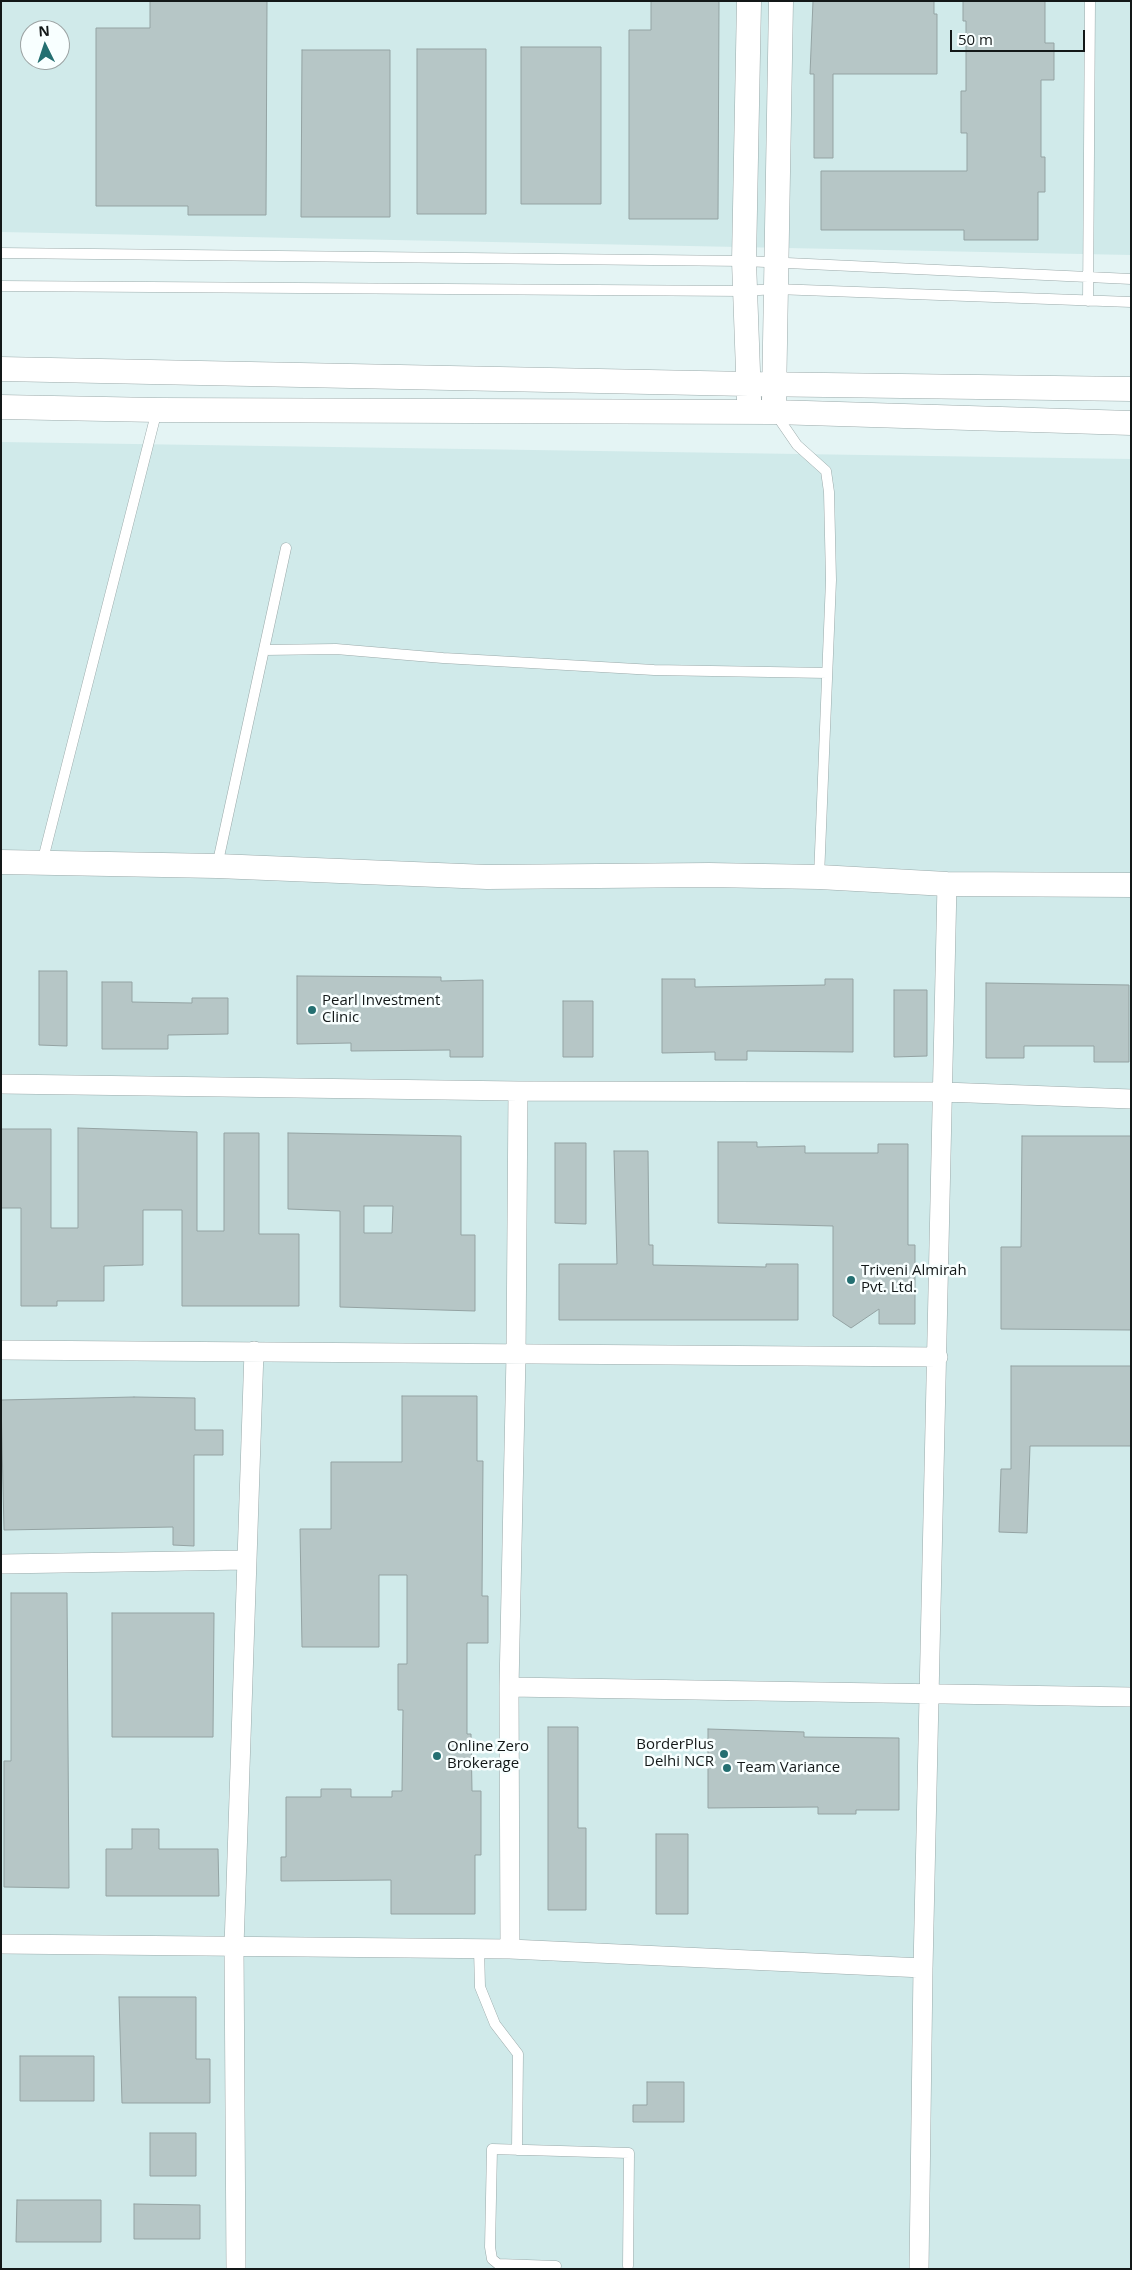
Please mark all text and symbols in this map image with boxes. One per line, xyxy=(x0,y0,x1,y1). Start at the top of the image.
north arrow xyxy=(20,20,70,70)
scale bar xyxy=(952,20,1087,52)
text: N xyxy=(38,21,50,40)
text: 50 m xyxy=(958,29,993,49)
place label: Pearl Investment Clinic xyxy=(322,992,440,1027)
marker: Pearl Investment Clinic xyxy=(306,1004,318,1016)
place label: Triveni Almirah Pvt. Ltd. xyxy=(861,1262,967,1297)
marker: Triveni Almirah Pvt. Ltd. xyxy=(845,1274,857,1286)
place label: BorderPlus Delhi NCR xyxy=(636,1736,714,1771)
place label: Online Zero Brokerage xyxy=(447,1738,529,1773)
marker: BorderPlus Delhi NCR xyxy=(718,1748,730,1760)
marker: Online Zero Brokerage xyxy=(431,1750,443,1762)
place label: Team Variance xyxy=(737,1759,840,1777)
marker: Team Variance xyxy=(721,1762,733,1774)

